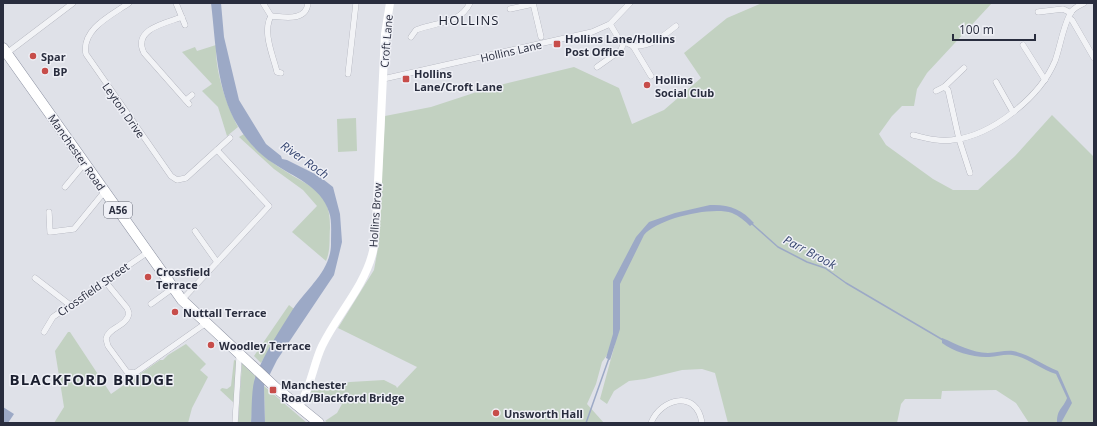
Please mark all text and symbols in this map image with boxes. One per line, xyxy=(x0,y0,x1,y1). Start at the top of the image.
district label: HOLLINS xyxy=(439,11,499,29)
street label: Croft Lane xyxy=(376,14,396,68)
scale bar xyxy=(953,16,1035,42)
text: 100 m xyxy=(959,21,994,38)
place label: Hollins Lane/Hollins Post Office xyxy=(565,31,676,59)
street label: Hollins Lane xyxy=(479,37,543,65)
marker: Hollins Lane/Hollins Post Office xyxy=(552,39,562,49)
place label: Spar xyxy=(41,49,66,64)
marker: Spar xyxy=(28,51,38,61)
place label: BP xyxy=(53,64,67,79)
marker: BP xyxy=(40,66,50,76)
place label: Hollins Lane/Croft Lane xyxy=(414,66,503,94)
place label: Hollins Social Club xyxy=(655,72,714,100)
marker: Hollins Lane/Croft Lane xyxy=(401,74,411,84)
street label: Leyton Drive xyxy=(99,79,149,141)
marker: Hollins Social Club xyxy=(642,80,652,90)
street label: Manchester Road xyxy=(45,111,109,193)
water label: River Roch xyxy=(278,137,333,183)
street label: Hollins Brow xyxy=(365,182,385,248)
road number: A56 xyxy=(104,202,132,218)
water label: Parr Brook xyxy=(781,231,840,274)
street label: Crossfield Street xyxy=(54,259,132,319)
place label: Crossfield Terrace xyxy=(156,264,210,292)
marker: Crossfield Terrace xyxy=(143,272,153,282)
place label: Nuttall Terrace xyxy=(183,305,267,320)
marker: Nuttall Terrace xyxy=(170,307,180,317)
place label: Woodley Terrace xyxy=(219,338,311,353)
marker: Woodley Terrace xyxy=(206,340,216,350)
district label: BLACKFORD BRIDGE xyxy=(10,369,174,389)
place label: Manchester Road/Blackford Bridge xyxy=(281,377,405,405)
marker: Manchester Road/Blackford Bridge xyxy=(268,385,278,395)
place label: Unsworth Hall xyxy=(504,406,583,421)
marker: Unsworth Hall xyxy=(491,408,501,418)

